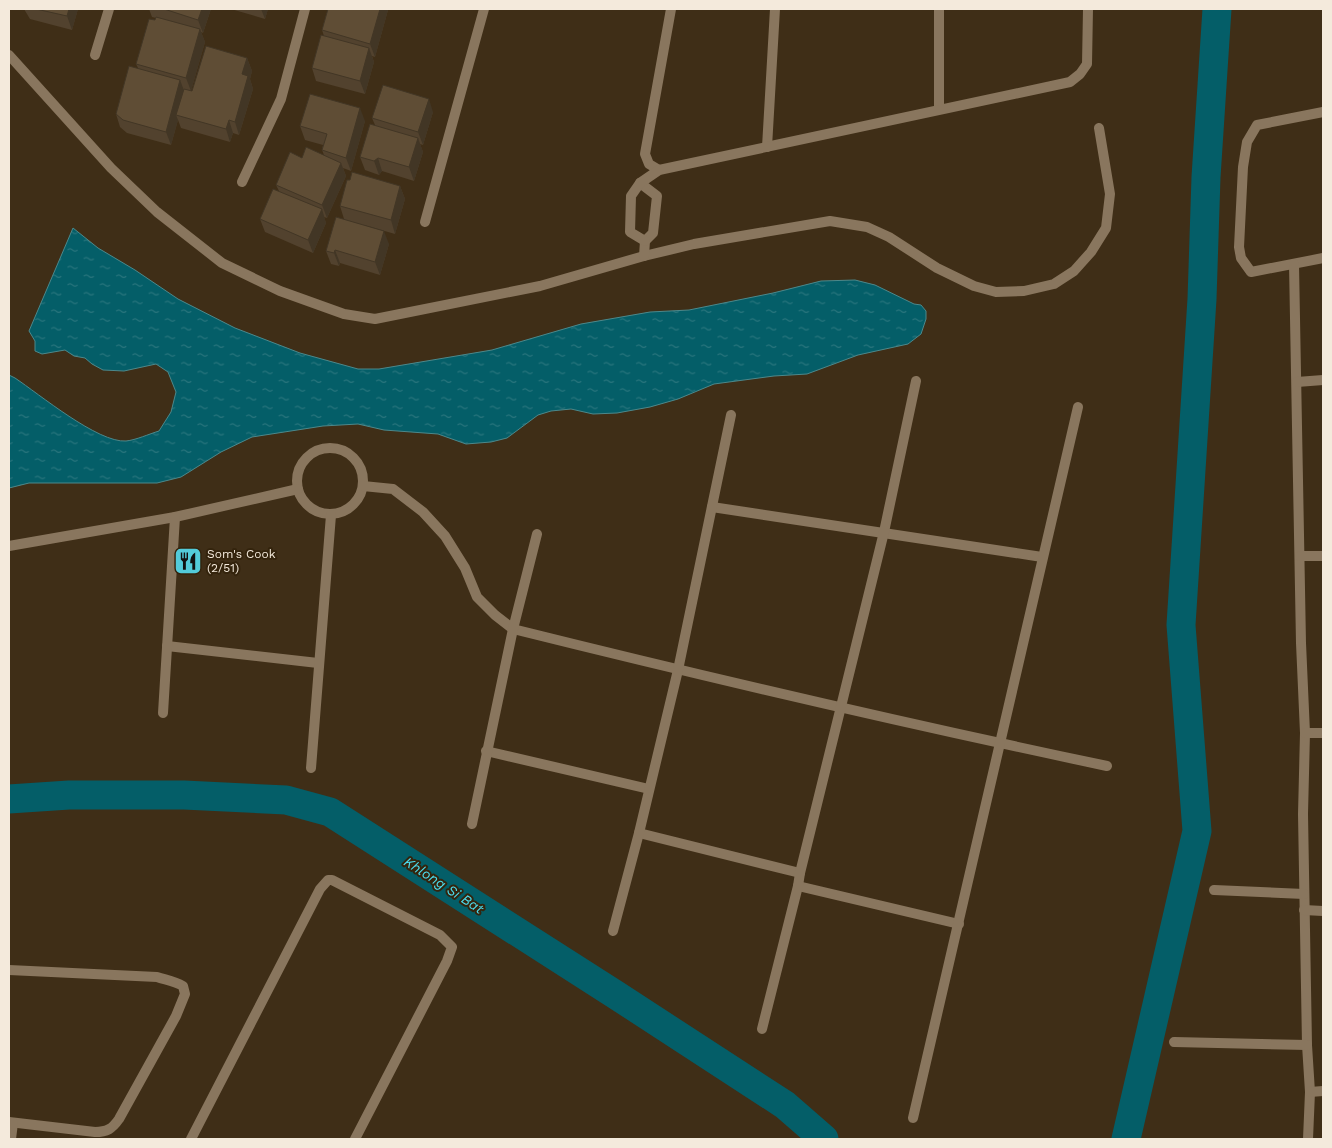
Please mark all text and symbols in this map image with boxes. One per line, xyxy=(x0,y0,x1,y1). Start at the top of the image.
restaurant icon: Som's Cook (2/51) xyxy=(173,546,203,576)
place label: Som's Cook (2/51) xyxy=(207,547,276,575)
water label: Khlong Si Bat xyxy=(401,853,487,917)

